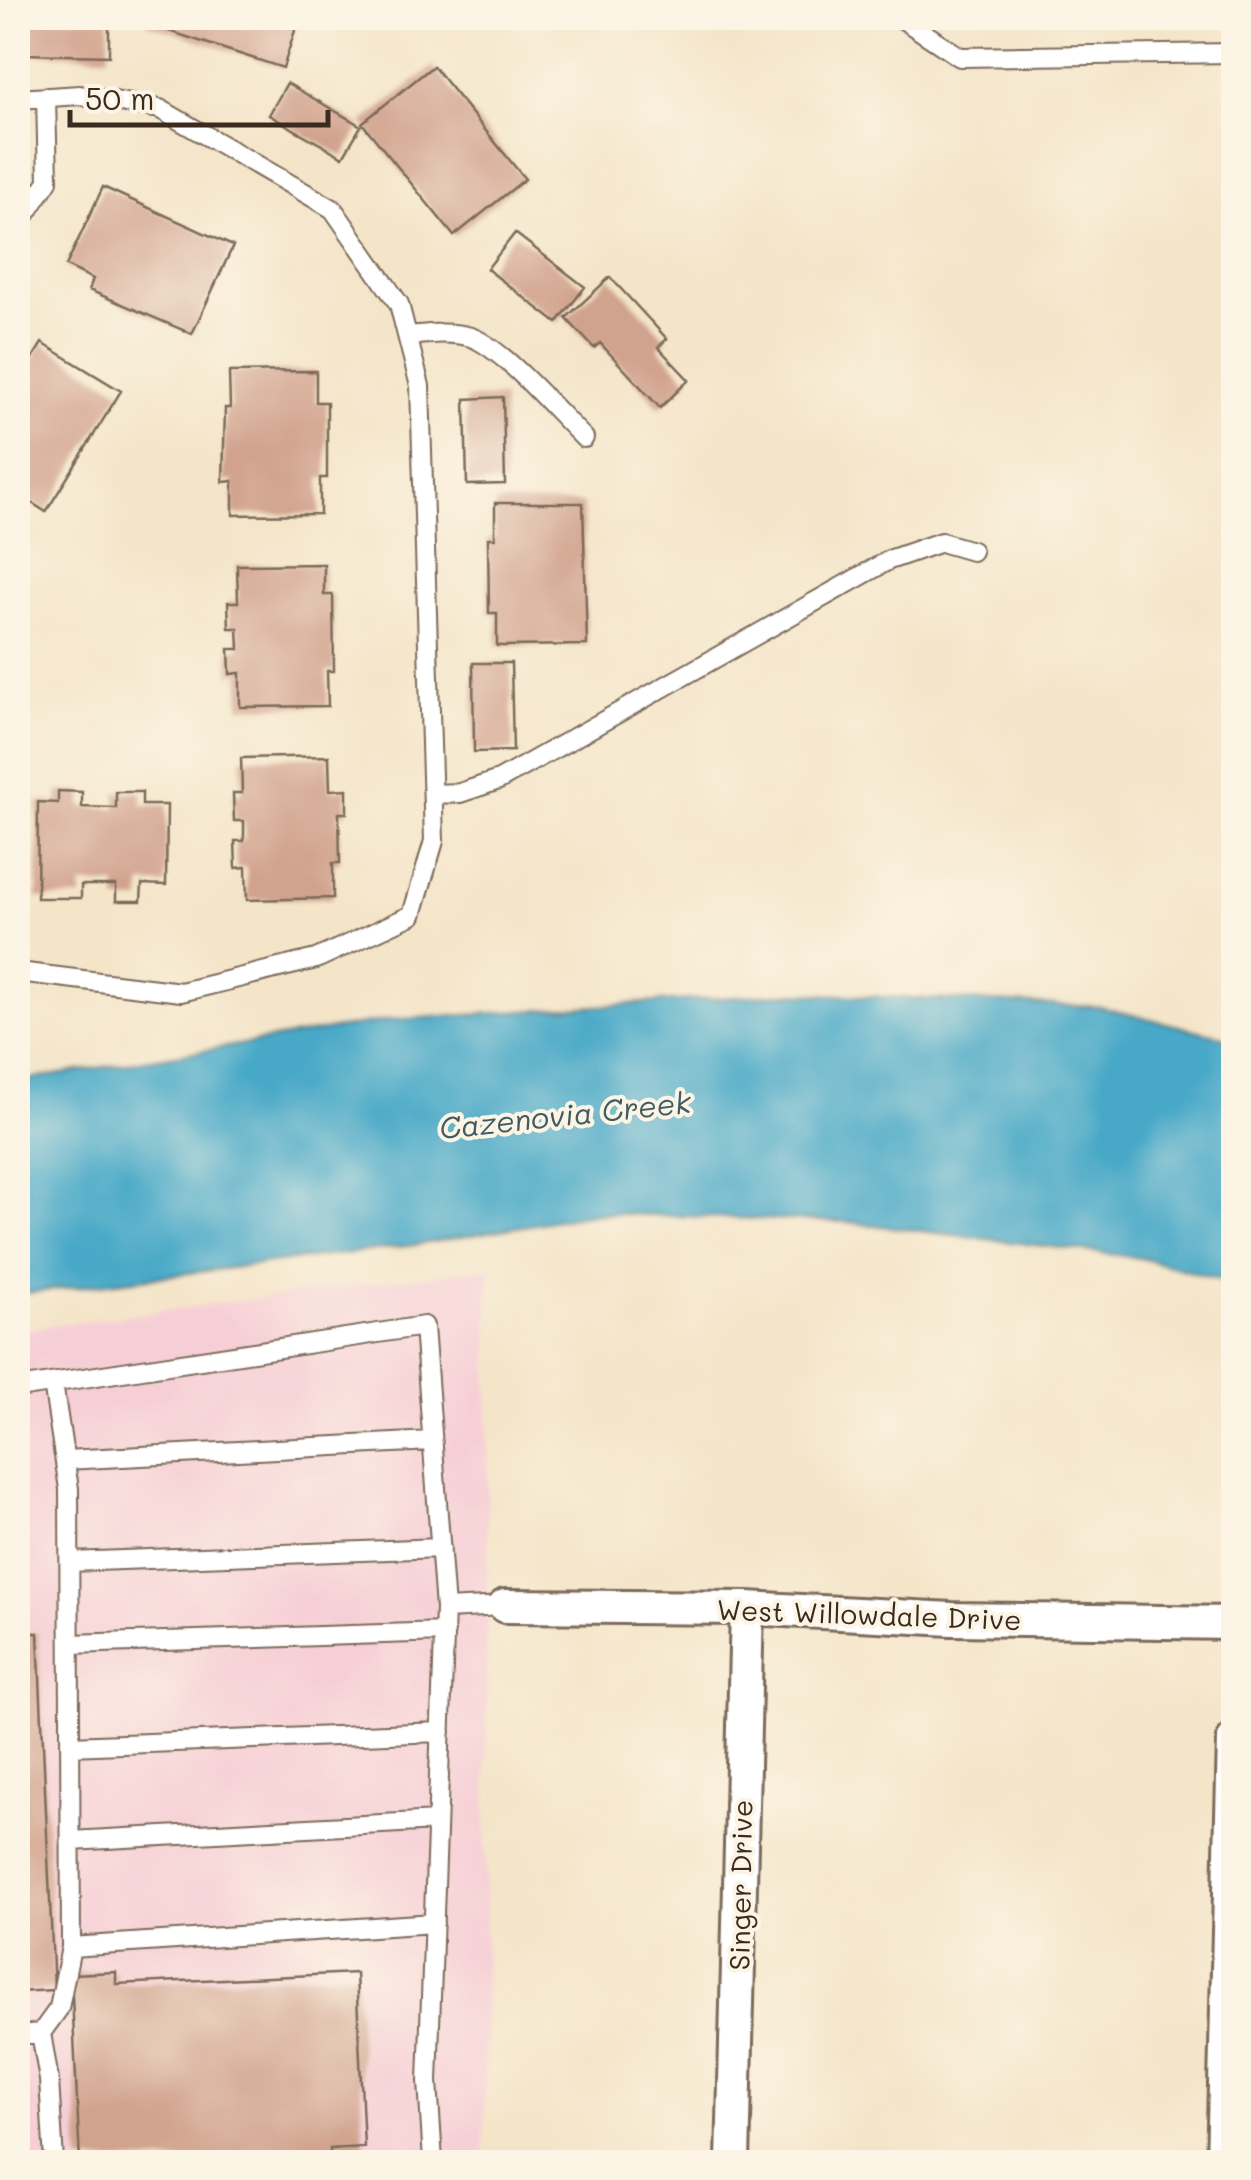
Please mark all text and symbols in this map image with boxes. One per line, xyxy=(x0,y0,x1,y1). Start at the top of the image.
scale bar xyxy=(70,65,328,127)
text: 50 m xyxy=(85,78,155,118)
water label: Cazenovia Creek xyxy=(437,1081,694,1147)
street label: West Willowdale Drive xyxy=(716,1591,1022,1637)
street label: Singer Drive xyxy=(721,1799,759,1971)

